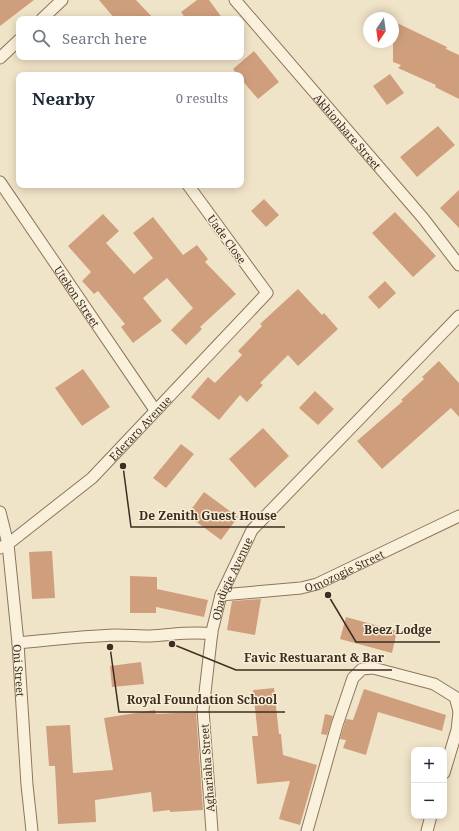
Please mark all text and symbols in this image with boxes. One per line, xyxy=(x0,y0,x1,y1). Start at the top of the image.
north arrow xyxy=(363,12,399,48)
search box xyxy=(16,16,244,60)
icon: search xyxy=(30,27,52,49)
text: Search here xyxy=(62,28,147,48)
text: Nearby xyxy=(32,87,95,110)
text: 0 results xyxy=(176,89,228,107)
street label: Akhionbare Street xyxy=(311,90,385,172)
street label: Uade Close xyxy=(204,212,250,267)
street label: Utekon Street xyxy=(51,263,104,330)
street label: Ederaro Avenue xyxy=(105,392,174,464)
callout: De Zenith Guest House xyxy=(131,503,285,527)
text: De Zenith Guest House xyxy=(139,507,277,524)
street label: Obadigie Avenue xyxy=(208,534,255,622)
street label: Omozogie Street xyxy=(303,546,386,594)
callout: Beez Lodge xyxy=(356,618,440,642)
text: Beez Lodge xyxy=(364,621,432,638)
street label: Oni Street xyxy=(11,644,29,697)
callout: Favic Restuarant & Bar xyxy=(236,646,392,670)
text: Favic Restuarant & Bar xyxy=(244,649,385,666)
callout: Royal Foundation School xyxy=(119,688,285,712)
text: Royal Foundation School xyxy=(127,691,278,708)
street label: Aghariaha Street xyxy=(196,723,218,813)
map controls xyxy=(411,747,447,819)
button: + xyxy=(411,747,447,783)
button: − xyxy=(411,783,447,819)

